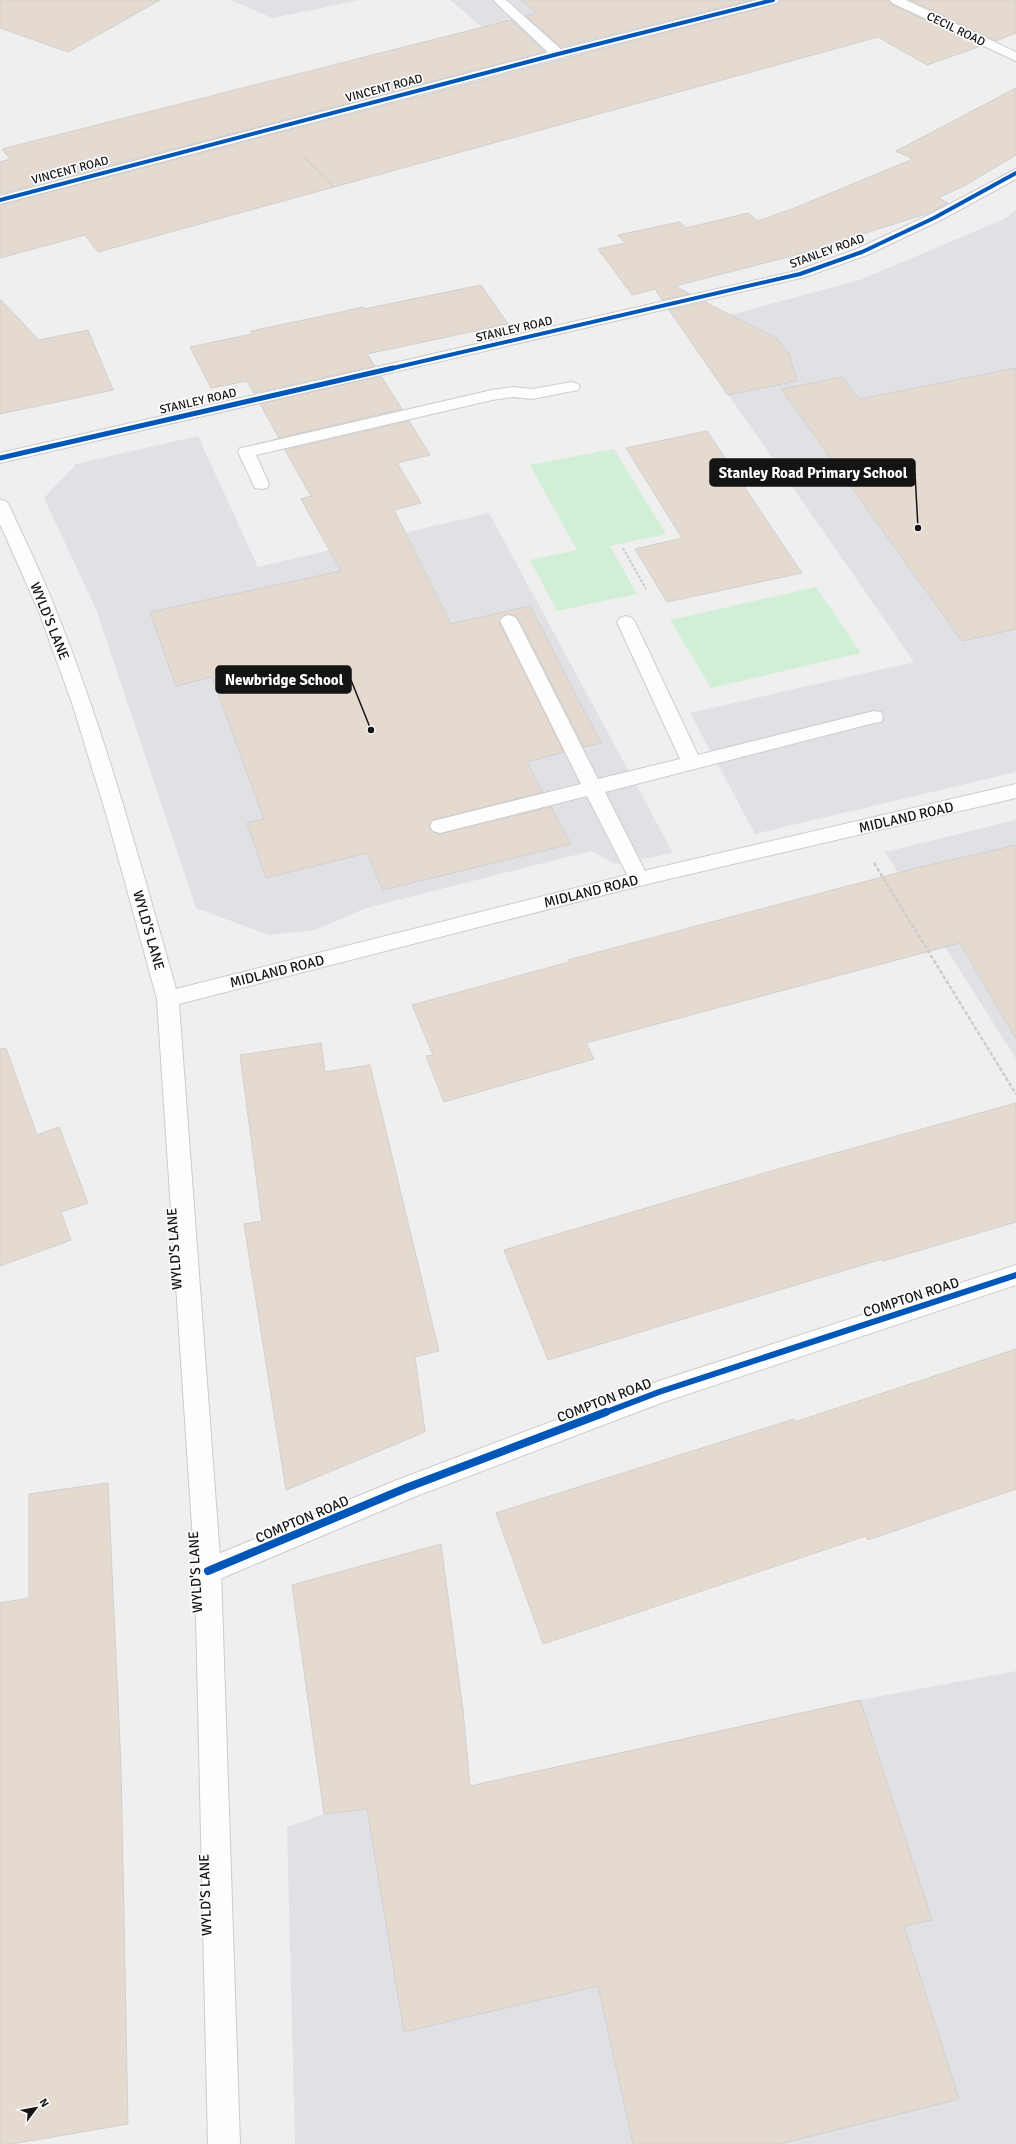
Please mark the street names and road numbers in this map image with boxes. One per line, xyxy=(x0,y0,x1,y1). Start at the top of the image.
street label: CECIL ROAD xyxy=(924,9,988,50)
street label: VINCENT ROAD xyxy=(344,71,425,106)
street label: VINCENT ROAD xyxy=(30,153,111,188)
street label: STANLEY ROAD xyxy=(788,231,867,272)
street label: STANLEY ROAD xyxy=(474,313,554,346)
street label: STANLEY ROAD xyxy=(158,385,238,418)
street label: WYLD'S LANE xyxy=(26,580,73,662)
street label: MIDLAND ROAD xyxy=(857,798,955,837)
street label: MIDLAND ROAD xyxy=(542,872,640,911)
street label: WYLD'S LANE xyxy=(129,888,168,972)
street label: MIDLAND ROAD xyxy=(228,952,326,991)
street label: WYLD'S LANE xyxy=(163,1207,186,1291)
street label: COMPTON ROAD xyxy=(861,1274,961,1321)
street label: COMPTON ROAD xyxy=(554,1375,654,1426)
street label: COMPTON ROAD xyxy=(253,1492,352,1547)
street label: WYLD'S LANE xyxy=(185,1530,206,1613)
street label: WYLD'S LANE xyxy=(196,1854,215,1936)

